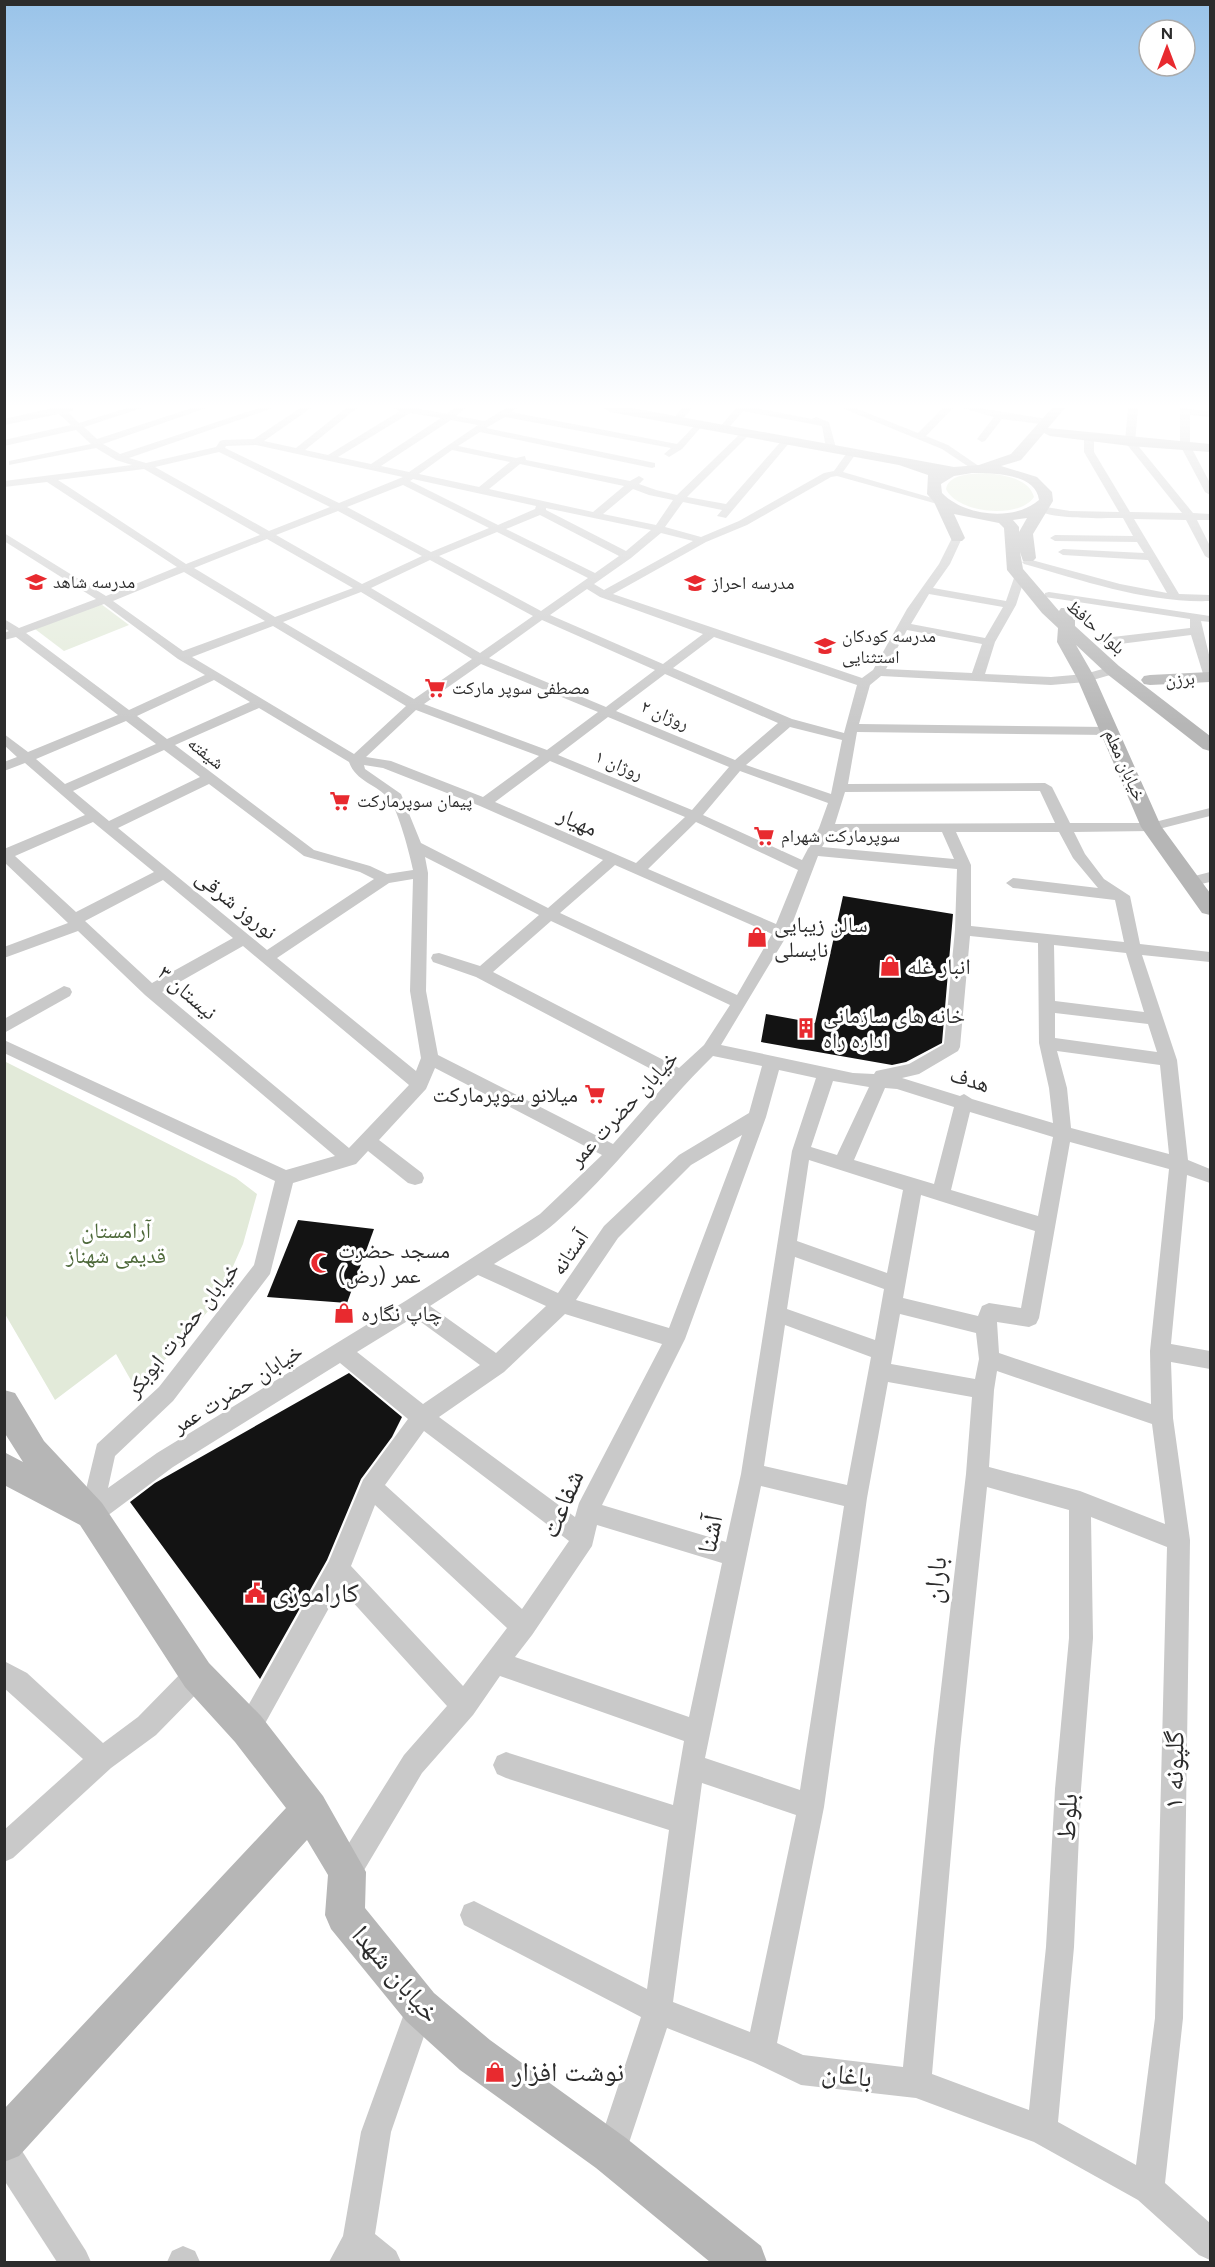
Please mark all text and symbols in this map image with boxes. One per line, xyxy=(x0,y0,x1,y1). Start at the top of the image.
north arrow xyxy=(1137,18,1197,78)
text: N xyxy=(1161,24,1173,43)
school or university icon: مدرسه شاهد xyxy=(24,570,48,594)
place label: مدرسه شاهد xyxy=(53,571,135,593)
school or university icon: مدرسه احراز xyxy=(683,571,707,595)
place label: مدرسه احراز xyxy=(711,572,794,594)
street label: بلوار حافظ xyxy=(1062,595,1130,659)
place label: مدرسه کودکان استثنایی xyxy=(842,625,936,668)
school or university icon: مدرسه کودکان استثنایی xyxy=(813,634,837,658)
street label: برزن xyxy=(1165,667,1195,691)
supermarket icon: مصطفی سوپر مارکت xyxy=(423,676,447,700)
place label: مصطفی سوپر مارکت xyxy=(452,677,589,699)
street label: روژان ۲ xyxy=(638,695,692,735)
street label: خیابان معلم xyxy=(1098,726,1151,805)
street label: شیفته xyxy=(184,732,228,774)
street label: روژان ۱ xyxy=(592,745,646,785)
supermarket icon: پیمان سوپرمارکت xyxy=(328,789,352,813)
place label: پیمان سوپرمارکت xyxy=(357,790,472,812)
street label: مهیار xyxy=(553,800,602,842)
supermarket icon: سوپرمارکت شهرام xyxy=(752,824,776,848)
place label: سوپرمارکت شهرام xyxy=(781,825,900,848)
street label: نوروز شرقی xyxy=(191,863,283,945)
place label: سالن زیبایی نایسلی xyxy=(774,911,868,963)
shop icon: سالن زیبایی نایسلی xyxy=(745,925,769,949)
place label: انبار غله xyxy=(907,953,971,980)
shop icon: انبار غله xyxy=(878,954,902,978)
street label: نیستان ۳ xyxy=(152,959,223,1026)
place label: خانه های سازمانی اداره راه xyxy=(823,1002,965,1054)
building icon: خانه های سازمانی اداره راه xyxy=(794,1016,818,1040)
street label: خیابان حضرت عمر xyxy=(562,1045,684,1173)
street label: هدف xyxy=(947,1061,993,1098)
place label: میلانو سوپرمارکت xyxy=(432,1081,578,1108)
supermarket icon: میلانو سوپرمارکت xyxy=(583,1082,607,1106)
park label: آرامستان قدیمی شهناز xyxy=(65,1217,166,1269)
street label: آستانه xyxy=(544,1224,595,1280)
place label: مسجد حضرت عمر (رض) xyxy=(338,1237,450,1289)
mosque icon: مسجد حضرت عمر (رض) xyxy=(309,1251,333,1275)
street label: خیابان حضرت ابوبکر xyxy=(119,1256,245,1403)
place label: چاپ نگاره xyxy=(361,1300,442,1327)
shop icon: چاپ نگاره xyxy=(332,1301,356,1325)
street label: خیابان حضرت عمر xyxy=(166,1338,308,1440)
street label: شفاعت xyxy=(533,1465,591,1543)
street label: آشنا xyxy=(690,1511,730,1556)
street label: باران xyxy=(916,1555,953,1605)
place label: کاراموزی xyxy=(272,1576,359,1609)
public building icon: کاراموزی xyxy=(243,1581,267,1605)
street label: گلپونه ۱ xyxy=(1156,1730,1191,1810)
street label: بلوط xyxy=(1049,1792,1084,1842)
street label: خیابان شهدا xyxy=(345,1918,447,2029)
place label: نوشت افزار xyxy=(511,2055,624,2088)
street label: باغان xyxy=(820,2055,874,2094)
shop icon: نوشت افزار xyxy=(483,2060,507,2084)

